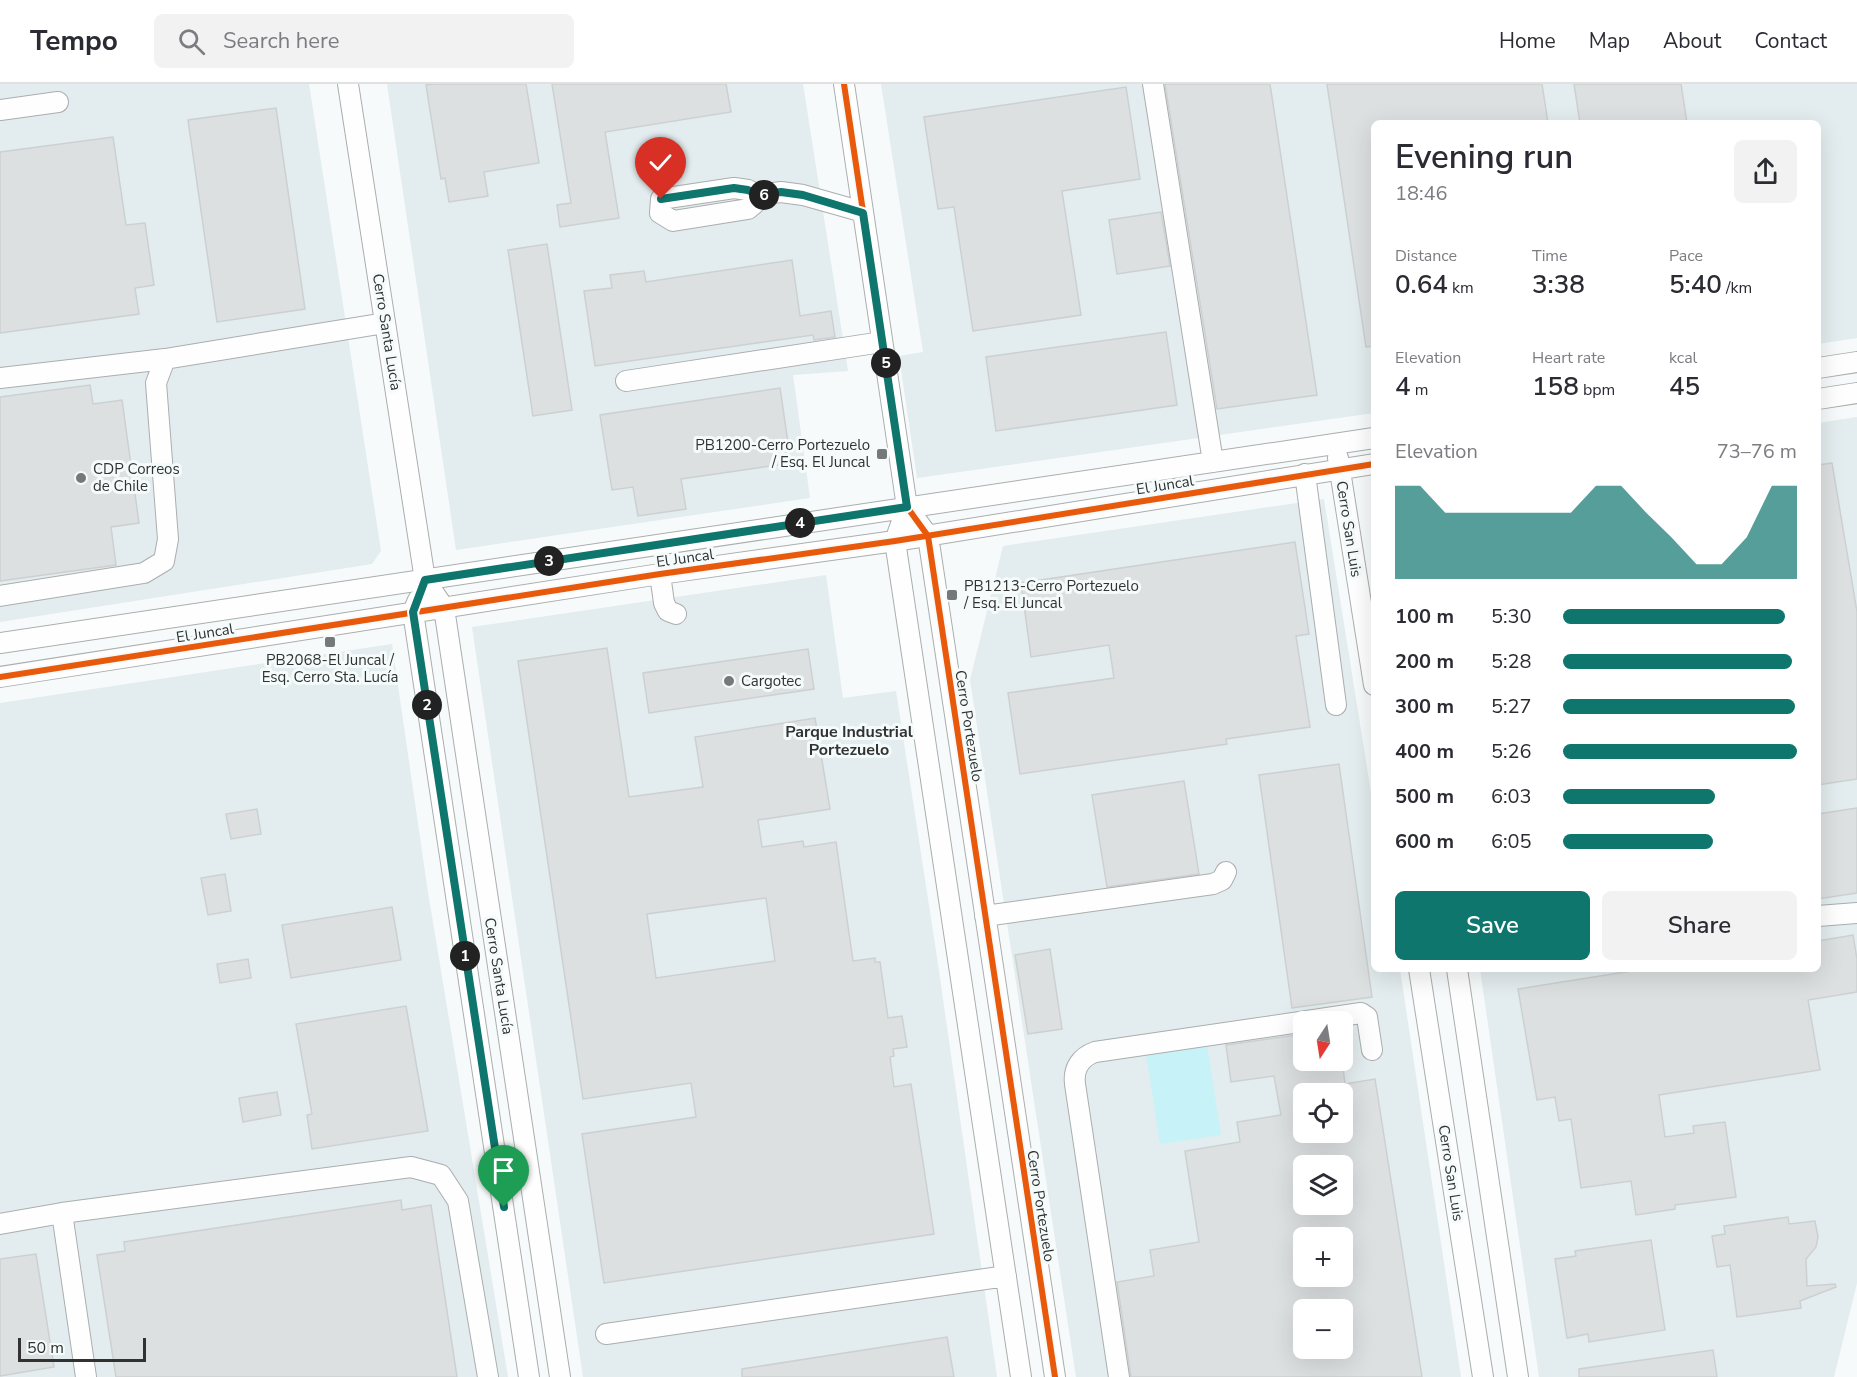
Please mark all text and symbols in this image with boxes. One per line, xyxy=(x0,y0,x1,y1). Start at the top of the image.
search box xyxy=(154,14,574,68)
text: Tempo xyxy=(30,22,118,60)
icon: search xyxy=(175,25,208,58)
text: Search here xyxy=(223,26,339,56)
text: Home xyxy=(1499,27,1556,55)
text: Map xyxy=(1589,27,1630,55)
text: About xyxy=(1663,27,1721,55)
text: Contact xyxy=(1754,27,1827,55)
text: Evening run xyxy=(1395,135,1573,180)
pin xyxy=(635,137,686,199)
button: share xyxy=(1734,140,1797,203)
icon: check xyxy=(644,146,677,179)
pin: 6 xyxy=(749,180,779,210)
text: 18:46 xyxy=(1395,180,1448,207)
text: 6 xyxy=(759,184,769,206)
text: Distance xyxy=(1395,245,1457,267)
text: Time xyxy=(1532,245,1568,267)
text: Pace xyxy=(1669,245,1703,267)
text: 0.64 xyxy=(1395,267,1448,302)
text: 3:38 xyxy=(1532,267,1585,302)
text: 5:40 xyxy=(1669,267,1722,302)
street label: Cerro Santa Lucía xyxy=(368,272,406,392)
text: km xyxy=(1448,277,1474,299)
text: /km xyxy=(1722,277,1752,299)
text: Elevation xyxy=(1395,347,1461,369)
text: Heart rate xyxy=(1532,347,1605,369)
text: kcal xyxy=(1669,347,1697,369)
pin: 5 xyxy=(871,348,901,378)
text: 5 xyxy=(881,352,891,374)
text: 4 xyxy=(1395,369,1411,404)
text: 158 xyxy=(1532,369,1579,404)
text: 45 xyxy=(1669,369,1700,404)
text: m xyxy=(1411,379,1428,401)
text: bpm xyxy=(1579,379,1615,401)
place label: PB1200-Cerro Portezuelo / Esq. El Juncal xyxy=(695,435,871,472)
text: Elevation xyxy=(1395,438,1478,465)
text: 73–76 m xyxy=(1717,438,1797,465)
marker: PB1200-Cerro Portezuelo / Esq. El Juncal xyxy=(875,447,889,461)
place label: CDP Correos de Chile xyxy=(93,459,180,496)
street label: El Juncal xyxy=(1135,470,1196,499)
marker: CDP Correos de Chile xyxy=(74,471,88,485)
street label: Cerro San Luis xyxy=(1332,480,1366,578)
pin: 4 xyxy=(785,508,815,538)
text: 4 xyxy=(795,512,805,534)
street label: El Juncal xyxy=(655,544,716,572)
pin: 3 xyxy=(534,546,564,576)
text: 3 xyxy=(544,550,554,572)
place label: PB1213-Cerro Portezuelo / Esq. El Juncal xyxy=(963,576,1139,613)
marker: PB1213-Cerro Portezuelo / Esq. El Juncal xyxy=(945,588,959,602)
text: 100 m xyxy=(1395,603,1454,630)
text: 5:30 xyxy=(1491,603,1532,630)
street label: El Juncal xyxy=(175,618,236,647)
marker: PB2068-El Juncal / Esq. Cerro Sta. Lucía xyxy=(323,635,337,649)
text: 200 m xyxy=(1395,648,1454,675)
text: 5:28 xyxy=(1491,648,1532,675)
place label: PB2068-El Juncal / Esq. Cerro Sta. Lucía xyxy=(262,650,398,687)
street label: Cerro Portezuelo xyxy=(950,669,988,783)
place label: Cargotec xyxy=(741,671,801,691)
marker: Cargotec xyxy=(722,674,736,688)
pin: 2 xyxy=(412,690,442,720)
text: 300 m xyxy=(1395,693,1454,720)
text: 5:27 xyxy=(1491,693,1532,720)
text: 2 xyxy=(422,694,432,716)
district label: Parque Industrial Portezuelo xyxy=(785,721,913,761)
text: 400 m xyxy=(1395,738,1454,765)
text: 5:26 xyxy=(1491,738,1532,765)
text: 500 m xyxy=(1395,783,1454,810)
text: 6:03 xyxy=(1491,783,1532,810)
text: 600 m xyxy=(1395,828,1454,855)
text: 6:05 xyxy=(1491,828,1532,855)
button: Save xyxy=(1395,891,1590,960)
button: Share xyxy=(1602,891,1797,960)
street label: Cerro Santa Lucía xyxy=(480,916,518,1036)
pin: 1 xyxy=(450,941,480,971)
text: 1 xyxy=(460,945,470,967)
north arrow xyxy=(1293,1011,1353,1071)
map controls xyxy=(1293,1011,1353,1359)
button: locate xyxy=(1293,1083,1353,1143)
street label: Cerro San Luis xyxy=(1434,1124,1468,1222)
pin xyxy=(478,1145,529,1207)
street label: Cerro Portezuelo xyxy=(1022,1149,1060,1263)
icon: arrive xyxy=(487,1154,520,1187)
button: layers xyxy=(1293,1155,1353,1215)
button: + xyxy=(1293,1227,1353,1287)
button: − xyxy=(1293,1299,1353,1359)
scale bar xyxy=(18,1335,146,1362)
text: 50 m xyxy=(27,1337,64,1359)

